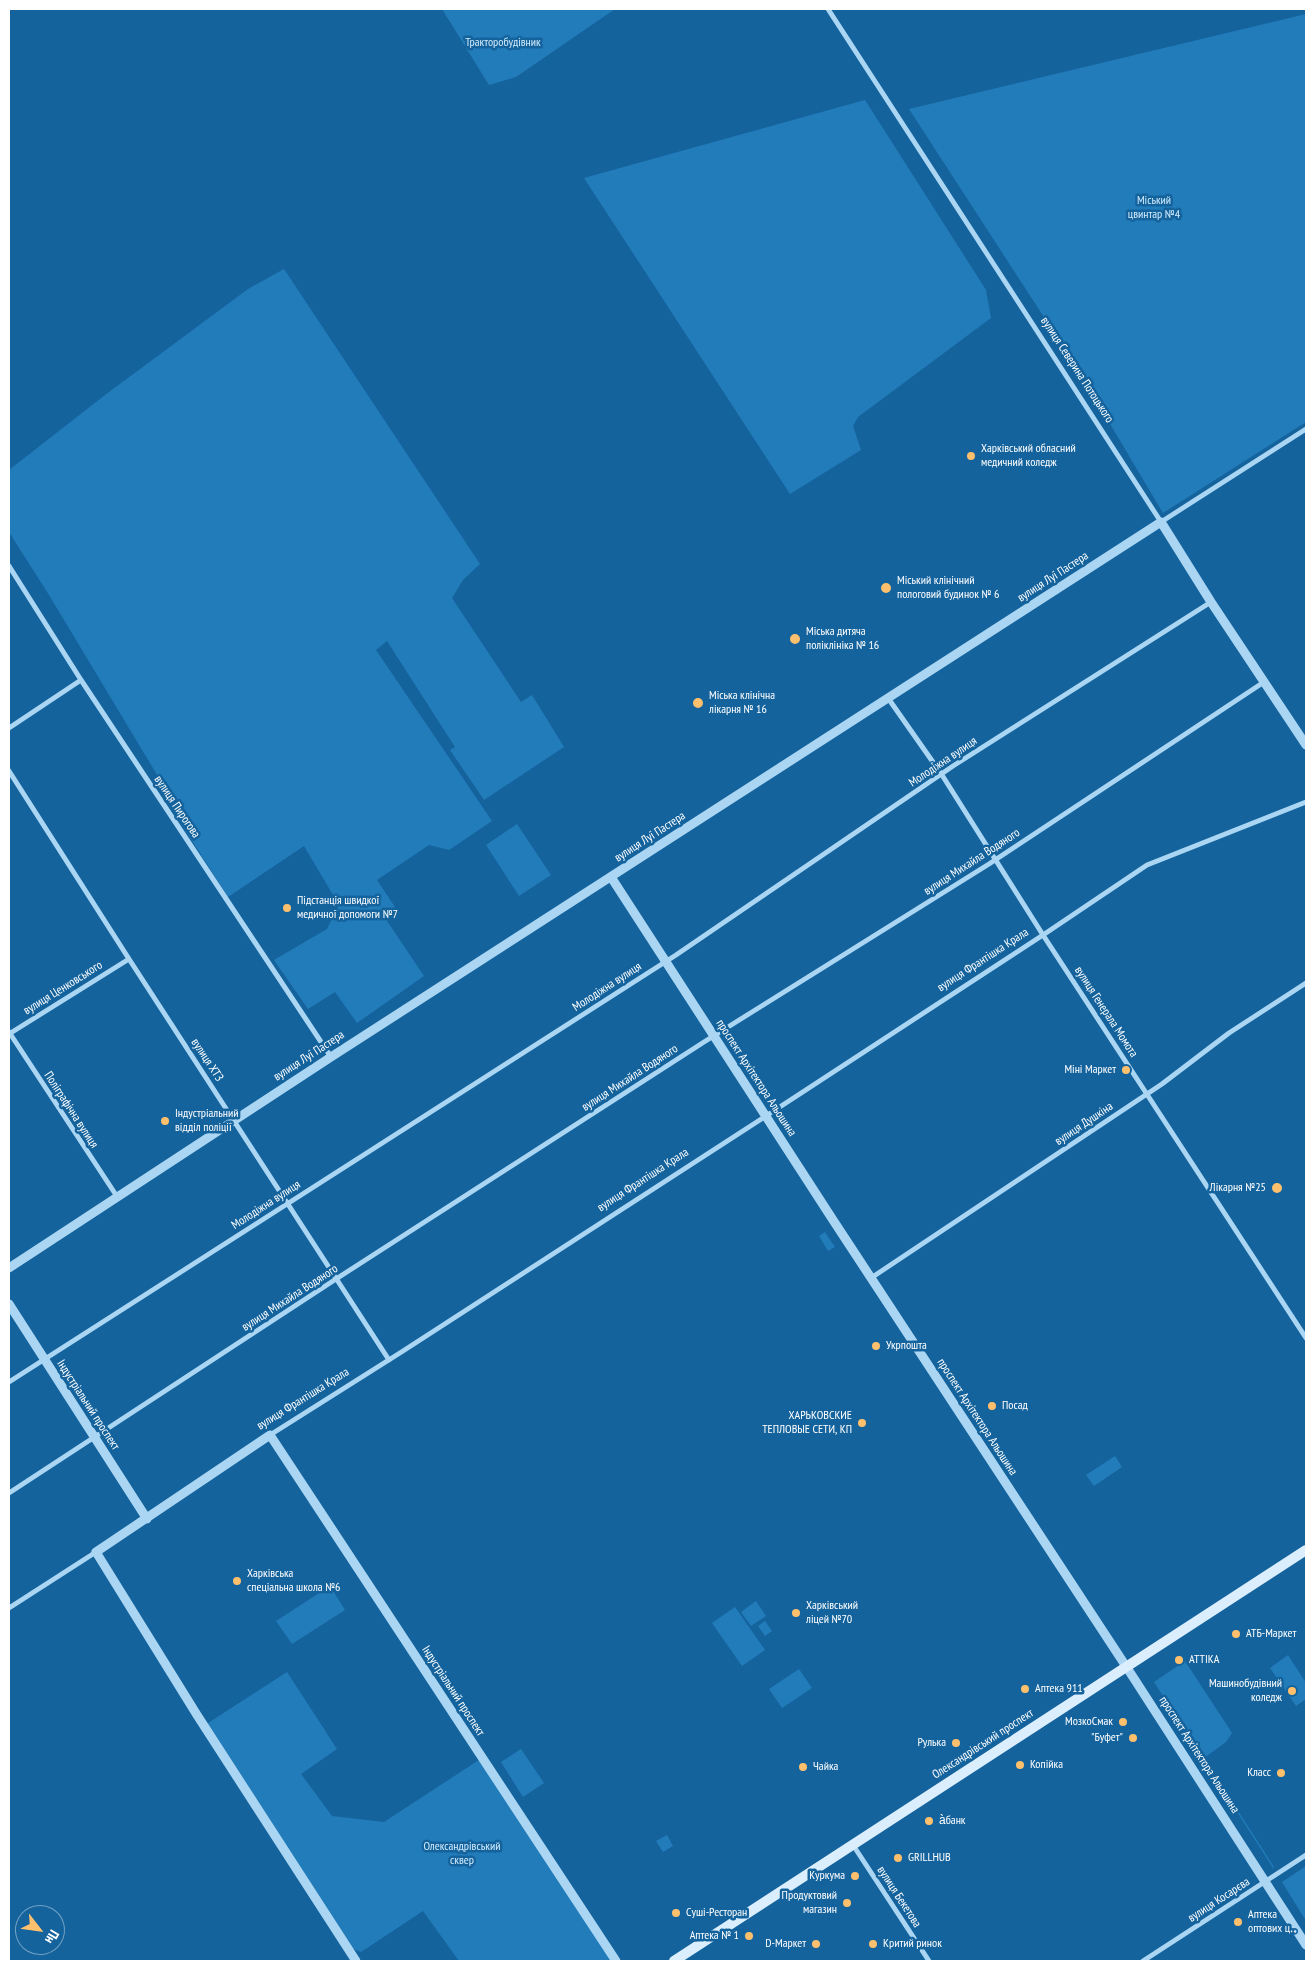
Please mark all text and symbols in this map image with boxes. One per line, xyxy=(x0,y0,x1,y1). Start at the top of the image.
park label: Тракторобудівник xyxy=(465,36,541,50)
park label: Міський цвинтар №4 xyxy=(1128,194,1180,222)
street label: вулиця Северина Потоцького xyxy=(1037,314,1117,426)
place label: Харківський обласний медичний коледж xyxy=(981,442,1076,470)
marker: Харківський обласний медичний коледж xyxy=(965,450,977,462)
street label: вулиця Луї Пастера xyxy=(1015,549,1091,605)
place label: Міський клінічний пологовий будинок № 6 xyxy=(897,574,999,602)
marker: Міський клінічний пологовий будинок № 6 xyxy=(879,581,893,595)
place label: Міська дитяча поліклініка № 16 xyxy=(806,625,879,653)
marker: Міська дитяча поліклініка № 16 xyxy=(788,632,802,646)
place label: Міська клінічна лікарня № 16 xyxy=(709,689,775,717)
marker: Міська клінічна лікарня № 16 xyxy=(691,696,705,710)
street label: Молодіжна вулиця xyxy=(906,734,980,790)
street label: вулиця Пирогова xyxy=(151,773,203,841)
street label: вулиця Луї Пастера xyxy=(612,809,688,865)
street label: вулиця Михайла Водяного xyxy=(921,826,1023,898)
place label: Підстанція швидкої медичної допомоги №7 xyxy=(297,894,398,922)
marker: Підстанція швидкої медичної допомоги №7 xyxy=(281,902,293,914)
street label: вулиця Франтішка Крала xyxy=(935,925,1031,995)
street label: вулиця Ценковського xyxy=(21,958,105,1018)
street label: Молодіжна вулиця xyxy=(570,959,644,1015)
street label: вулиця Генерала Момота xyxy=(1071,964,1141,1060)
street label: проспект Архітектора Альошина xyxy=(713,1017,799,1139)
street label: вулиця Луї Пастера xyxy=(271,1028,347,1084)
street label: вулиця ХТЗ xyxy=(188,1036,226,1084)
street label: вулиця Михайла Водяного xyxy=(579,1042,681,1114)
place label: Міні Маркет xyxy=(1064,1063,1116,1077)
marker: Міні Маркет xyxy=(1120,1064,1132,1076)
street label: Поліграфічна вулиця xyxy=(41,1069,101,1151)
street label: вулиця Душкіна xyxy=(1052,1099,1116,1149)
place label: Індустріальний відділ поліції xyxy=(175,1107,238,1135)
marker: Індустріальний відділ поліції xyxy=(159,1115,171,1127)
street label: вулиця Франтішка Крала xyxy=(595,1145,691,1215)
street label: Молодіжна вулиця xyxy=(229,1177,303,1233)
place label: Лікарня №25 xyxy=(1210,1181,1266,1195)
marker: Лікарня №25 xyxy=(1270,1181,1284,1195)
street label: вулиця Михайла Водяного xyxy=(239,1262,341,1334)
place label: Укрпошта xyxy=(886,1339,927,1353)
marker: Укрпошта xyxy=(870,1340,882,1352)
street label: проспект Архітектора Альошина xyxy=(934,1356,1020,1478)
street label: Індустріальний проспект xyxy=(54,1357,122,1453)
street label: вулиця Франтішка Крала xyxy=(254,1365,352,1433)
place label: Посад xyxy=(1002,1399,1028,1413)
marker: Посад xyxy=(986,1400,998,1412)
place label: ХАРЬКОВСКИЕ ТЕПЛОВЫЕ СЕТИ, КП xyxy=(762,1409,852,1437)
marker: ХАРЬКОВСКИЕ ТЕПЛОВЫЕ СЕТИ, КП xyxy=(856,1417,868,1429)
place label: Харківська спеціальна школа №6 xyxy=(247,1567,340,1595)
marker: Харківська спеціальна школа №6 xyxy=(231,1575,243,1587)
place label: Харківський ліцей №70 xyxy=(806,1599,858,1627)
marker: Харківський ліцей №70 xyxy=(790,1607,802,1619)
place label: АТБ-Маркет xyxy=(1246,1627,1296,1641)
marker: АТБ-Маркет xyxy=(1230,1628,1242,1640)
street label: Індустріальний проспект xyxy=(419,1643,487,1739)
place label: АТТІКА xyxy=(1189,1653,1219,1667)
marker: АТТІКА xyxy=(1173,1654,1185,1666)
place label: Машинобудівний коледж xyxy=(1209,1677,1282,1705)
place label: Аптека 911 xyxy=(1035,1682,1083,1696)
marker: Аптека 911 xyxy=(1019,1683,1031,1695)
marker: Машинобудівний коледж xyxy=(1286,1685,1298,1697)
street label: проспект Архітектора Альошина xyxy=(1156,1694,1242,1816)
street label: Олександрівський проспект xyxy=(930,1706,1036,1782)
place label: МозкоСмак xyxy=(1065,1715,1113,1729)
marker: МозкоСмак xyxy=(1117,1716,1129,1728)
place label: "Буфет" xyxy=(1091,1731,1123,1745)
marker: "Буфет" xyxy=(1127,1732,1139,1744)
place label: Рулька xyxy=(917,1736,946,1750)
marker: Рулька xyxy=(950,1737,962,1749)
place label: Копійка xyxy=(1030,1758,1063,1772)
marker: Копійка xyxy=(1014,1759,1026,1771)
place label: Чайка xyxy=(813,1760,838,1774)
marker: Чайка xyxy=(797,1761,809,1773)
place label: Класс xyxy=(1247,1766,1271,1780)
marker: Класс xyxy=(1275,1767,1287,1779)
place label: а̀банк xyxy=(939,1814,966,1828)
marker: а̀банк xyxy=(923,1815,935,1827)
park label: Олександрівський сквер xyxy=(424,1840,500,1868)
place label: GRILLHUB xyxy=(908,1851,951,1865)
marker: GRILLHUB xyxy=(892,1852,904,1864)
street label: вулиця Бекетова xyxy=(874,1864,924,1930)
place label: Куркума xyxy=(809,1869,845,1883)
marker: Куркума xyxy=(849,1870,861,1882)
street label: вулиця Косарєва xyxy=(1185,1875,1253,1925)
place label: Продуктовий магазин xyxy=(782,1889,837,1917)
marker: Продуктовий магазин xyxy=(841,1897,853,1909)
north arrow xyxy=(15,1905,65,1955)
place label: Суші-Ресторан xyxy=(686,1906,747,1920)
marker: Суші-Ресторан xyxy=(670,1907,682,1919)
place label: Аптека оптових ц‥ xyxy=(1248,1908,1297,1936)
marker: Аптека оптових ц‥ xyxy=(1232,1916,1244,1928)
text: Пн xyxy=(41,1927,63,1947)
place label: Аптека № 1 xyxy=(690,1929,739,1943)
marker: Аптека № 1 xyxy=(743,1930,755,1942)
place label: D-Mаркет xyxy=(765,1937,806,1951)
place label: Критий ринок xyxy=(883,1937,942,1951)
marker: D-Mаркет xyxy=(810,1938,822,1950)
marker: Критий ринок xyxy=(867,1938,879,1950)

